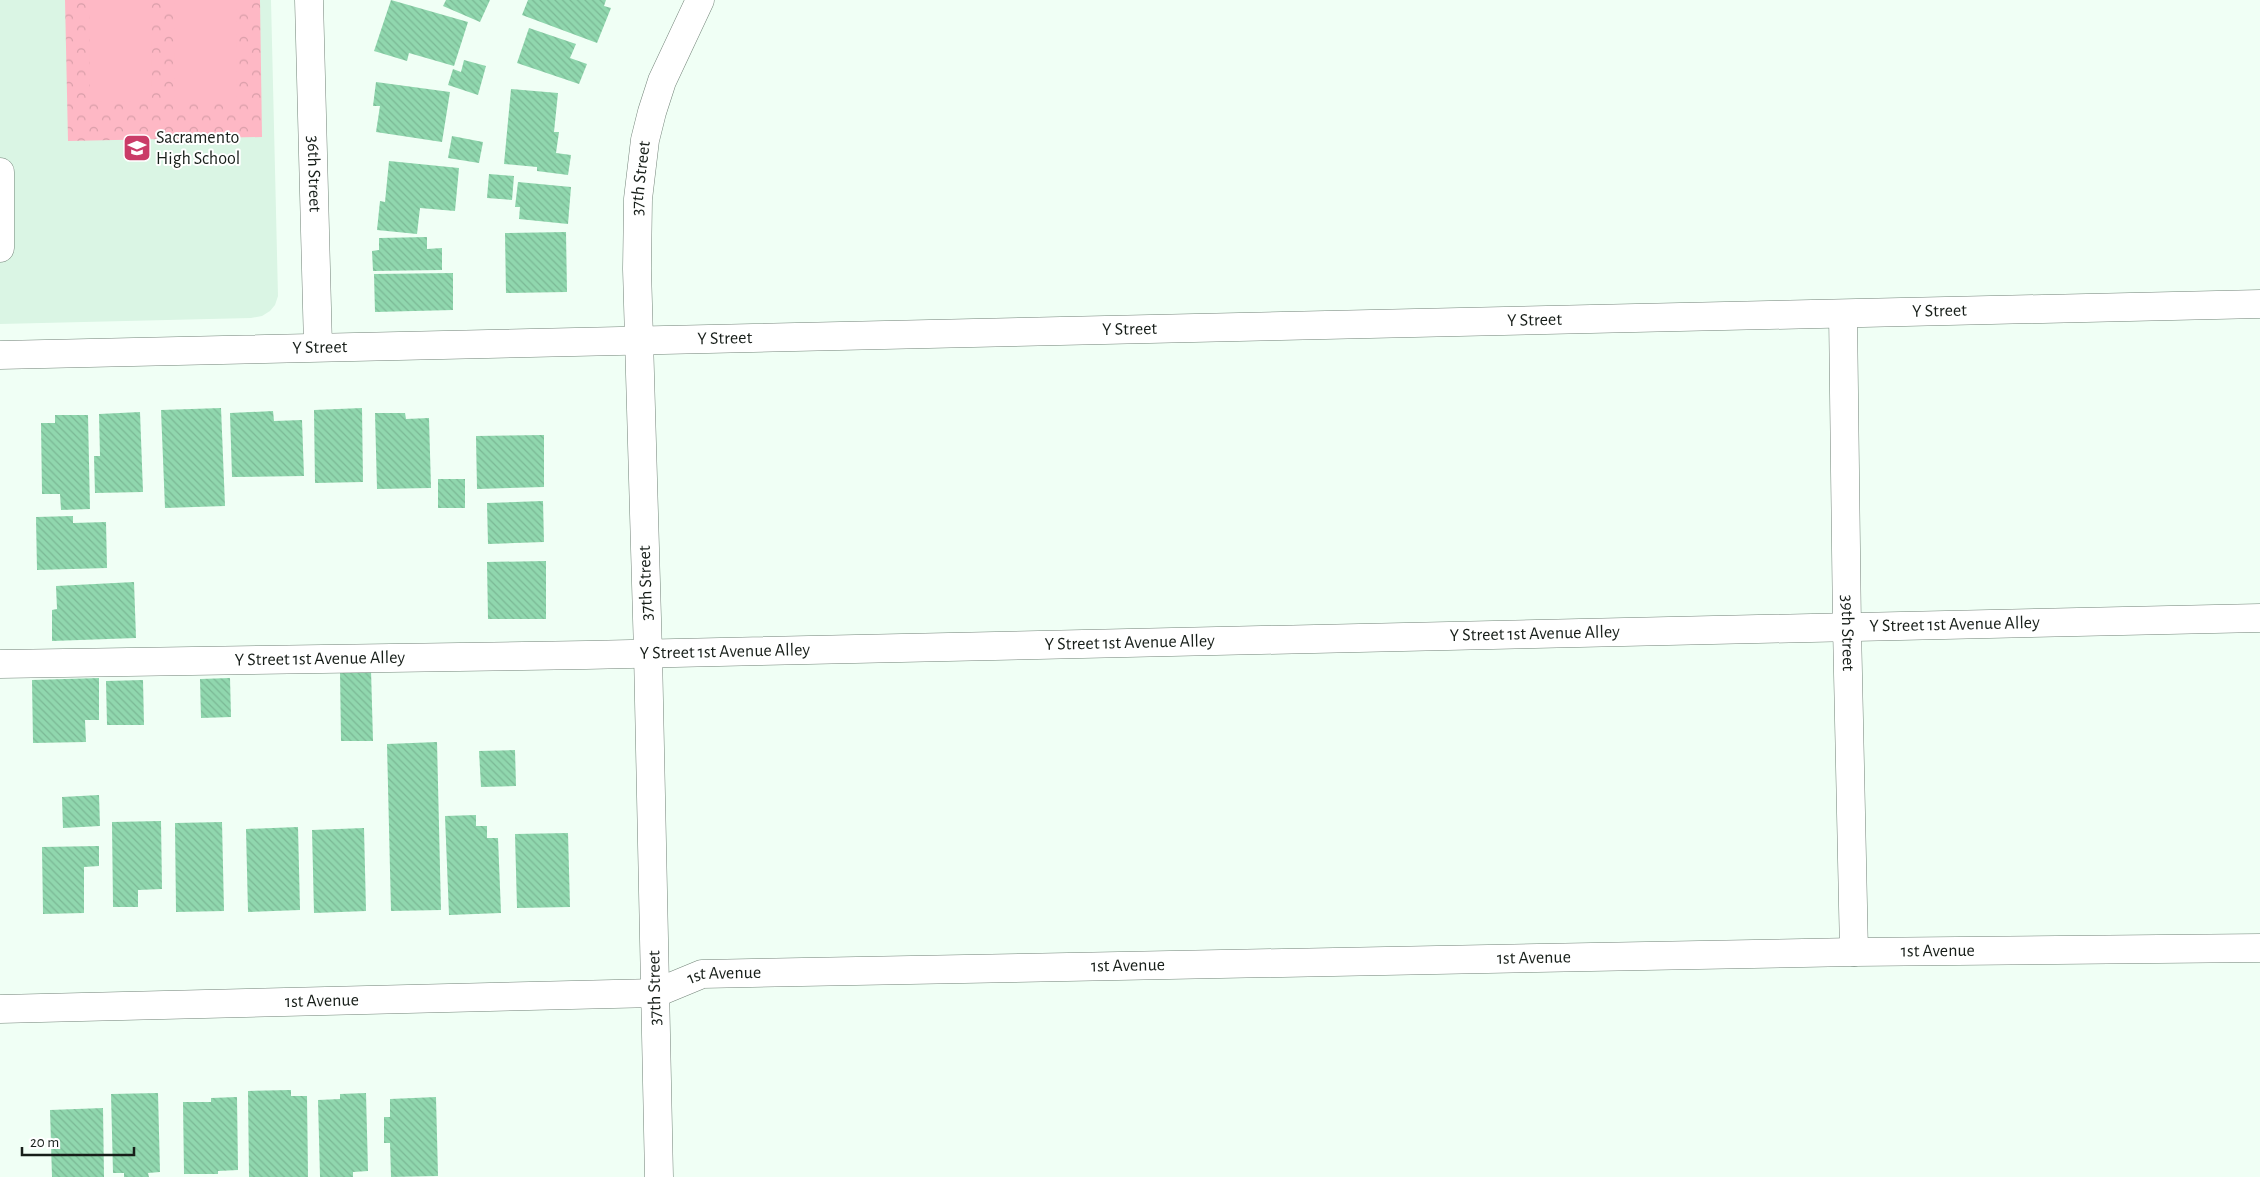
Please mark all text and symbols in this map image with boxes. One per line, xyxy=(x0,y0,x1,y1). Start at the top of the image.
place label: Sacramento High School xyxy=(156,129,240,168)
school or university icon: Sacramento High School xyxy=(122,133,152,163)
street label: 36th Street xyxy=(304,136,324,213)
street label: 37th Street xyxy=(629,140,654,216)
street label: Y Street xyxy=(1912,302,1967,321)
street label: Y Street xyxy=(1507,311,1563,330)
street label: Y Street xyxy=(1102,320,1158,339)
street label: Y Street xyxy=(697,329,753,348)
street label: Y Street xyxy=(292,338,348,357)
street label: 37th Street xyxy=(636,545,656,621)
street label: 39th Street xyxy=(1838,595,1857,672)
street label: Y Street 1st Avenue Alley xyxy=(1869,614,2040,636)
street label: Y Street 1st Avenue Alley xyxy=(1449,623,1620,645)
street label: Y Street 1st Avenue Alley xyxy=(1044,632,1215,654)
street label: Y Street 1st Avenue Alley xyxy=(640,641,811,663)
street label: Y Street 1st Avenue Alley xyxy=(235,649,406,669)
street label: 1st Avenue xyxy=(1901,942,1975,961)
street label: 1st Avenue xyxy=(1497,948,1571,968)
street label: 37th Street xyxy=(645,950,665,1026)
street label: 1st Avenue xyxy=(1091,956,1165,976)
street label: 1st Avenue xyxy=(685,964,761,988)
street label: 1st Avenue xyxy=(285,991,359,1011)
scale bar xyxy=(22,1124,135,1156)
text: 20 m xyxy=(30,1135,59,1150)

